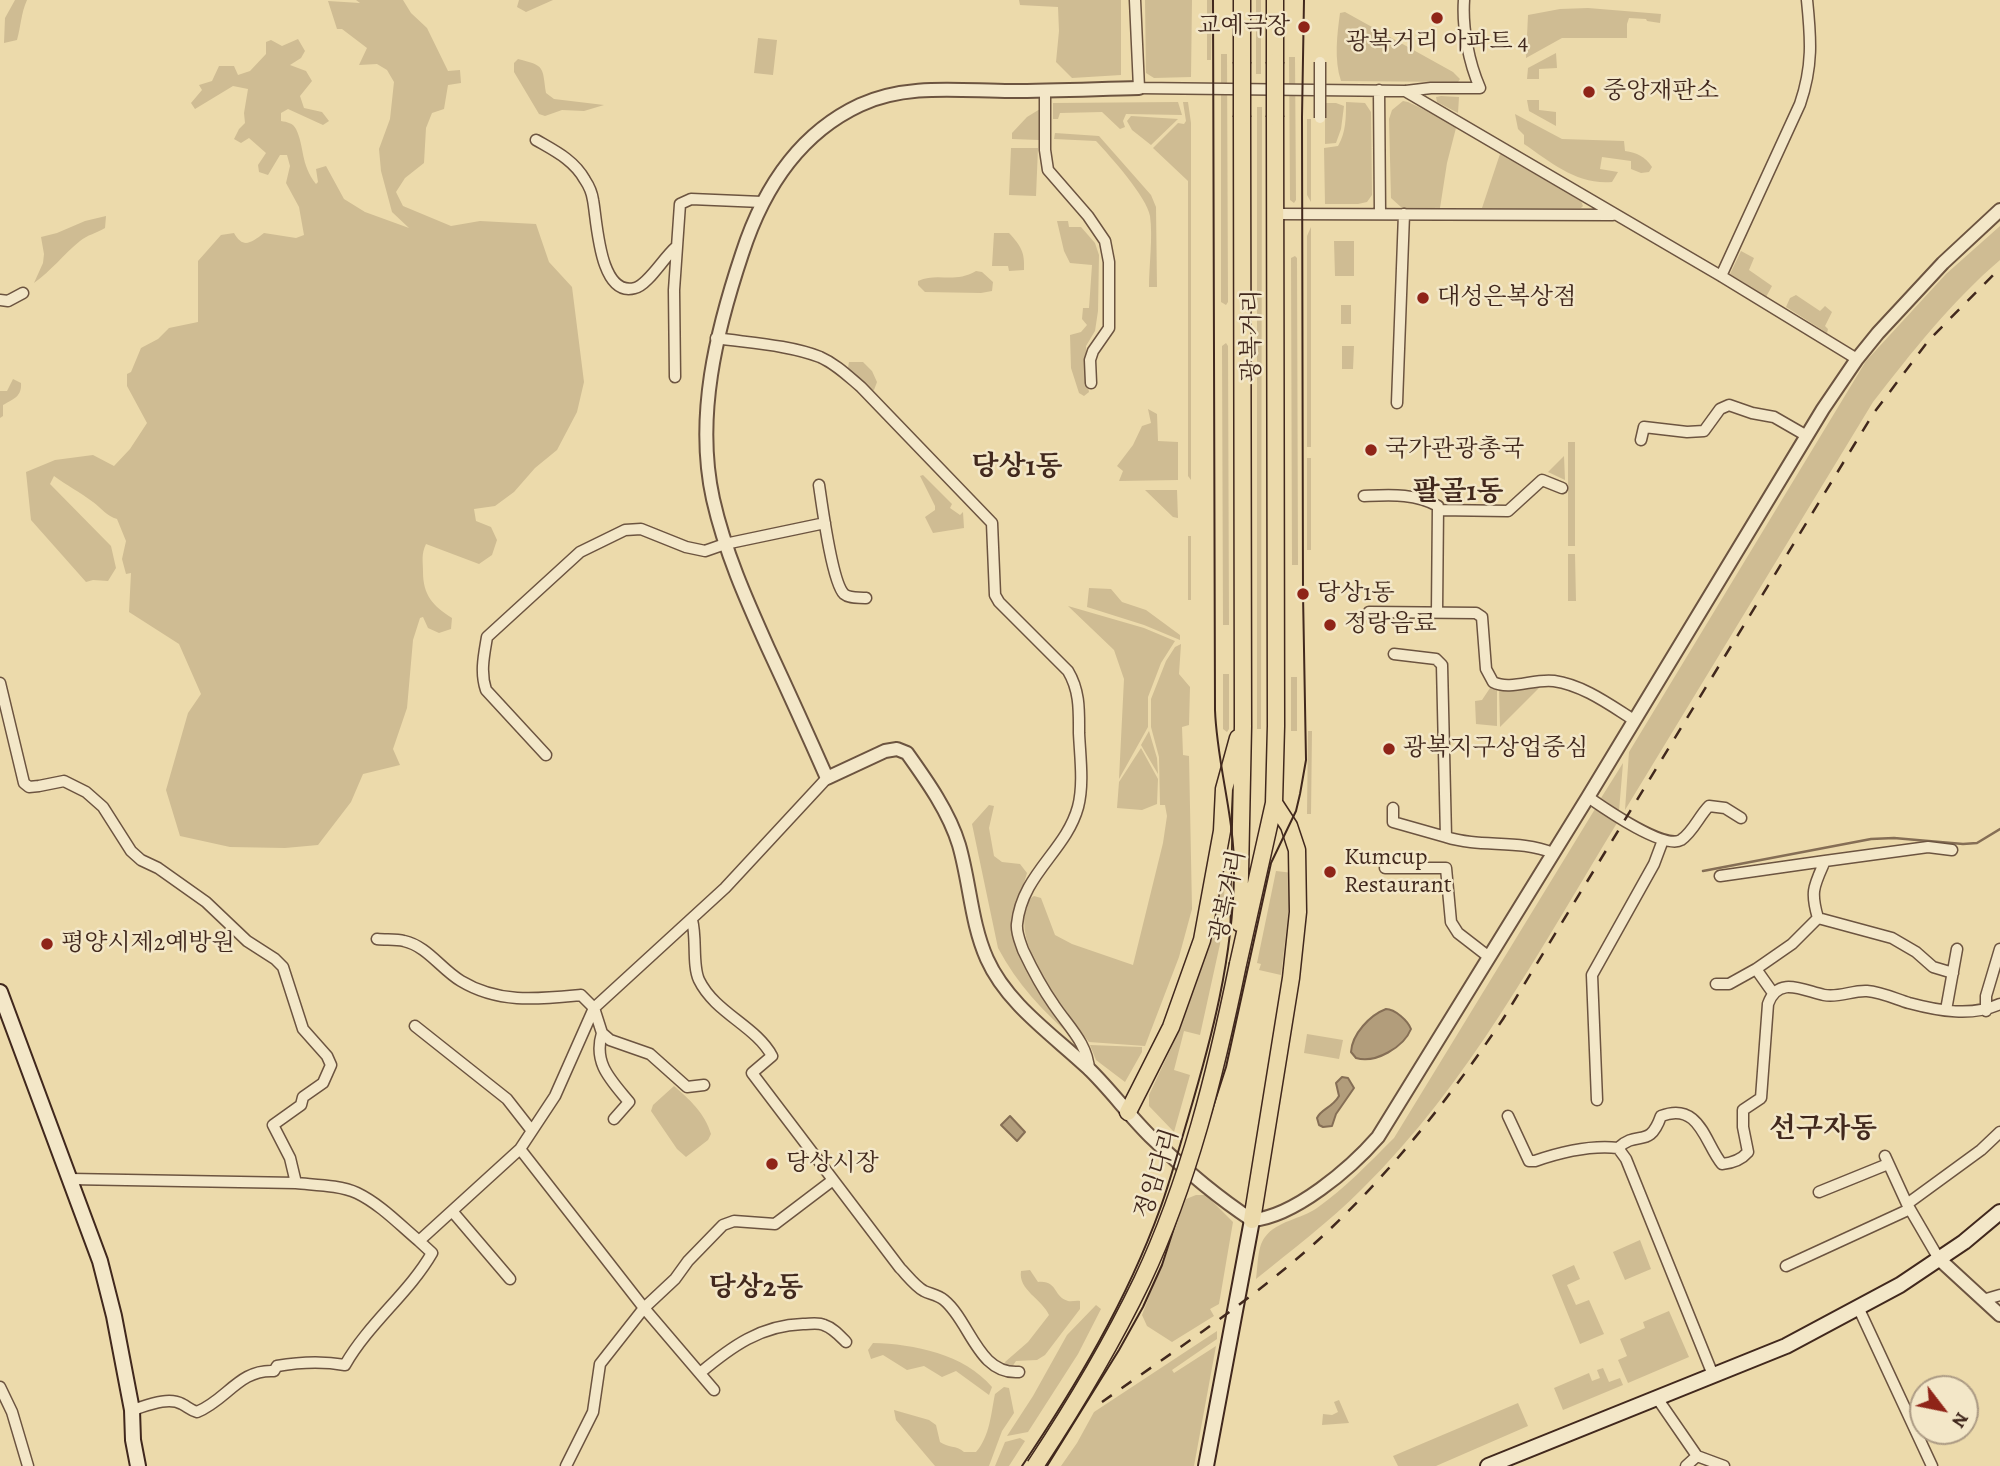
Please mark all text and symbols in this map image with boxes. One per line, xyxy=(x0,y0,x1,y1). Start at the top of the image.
marker: 광복거리 아파트 4 xyxy=(1429,10,1445,26)
place label: 교예극장 xyxy=(1197,13,1290,41)
marker: 교예극장 xyxy=(1296,19,1312,35)
place label: 광복거리 아파트 4 xyxy=(1346,29,1528,57)
place label: 중앙재판소 xyxy=(1603,78,1719,106)
marker: 중앙재판소 xyxy=(1581,84,1597,100)
place label: 대성은복상점 xyxy=(1437,284,1576,312)
street label: 광복거리 xyxy=(1239,290,1267,382)
marker: 대성은복상점 xyxy=(1415,290,1431,306)
place label: 국가관광총국 xyxy=(1385,436,1524,464)
marker: 국가관광총국 xyxy=(1363,442,1379,458)
district label: 당상1동 xyxy=(971,451,1063,485)
district label: 팔골1동 xyxy=(1412,476,1504,510)
place label: 당상1동 xyxy=(1317,580,1395,608)
marker: 당상1동 xyxy=(1295,586,1311,602)
place label: 정랑음료 xyxy=(1344,611,1437,639)
marker: 정랑음료 xyxy=(1322,617,1338,633)
place label: 광복지구상업중심 xyxy=(1403,735,1588,763)
marker: 광복지구상업중심 xyxy=(1381,741,1397,757)
place label: Kumcup Restaurant xyxy=(1344,844,1452,900)
street label: 광복거리 xyxy=(1205,848,1253,944)
marker: Kumcup Restaurant xyxy=(1322,864,1338,880)
place label: 평양시제2예방원 xyxy=(61,930,235,958)
marker: 평양시제2예방원 xyxy=(39,936,55,952)
district label: 선구자동 xyxy=(1769,1113,1877,1147)
street label: 정임다리 xyxy=(1130,1125,1186,1223)
place label: 당상시장 xyxy=(786,1150,879,1178)
marker: 당상시장 xyxy=(764,1156,780,1172)
district label: 당상2동 xyxy=(709,1272,803,1306)
north arrow xyxy=(1909,1375,1979,1445)
text: N xyxy=(1945,1407,1975,1433)

